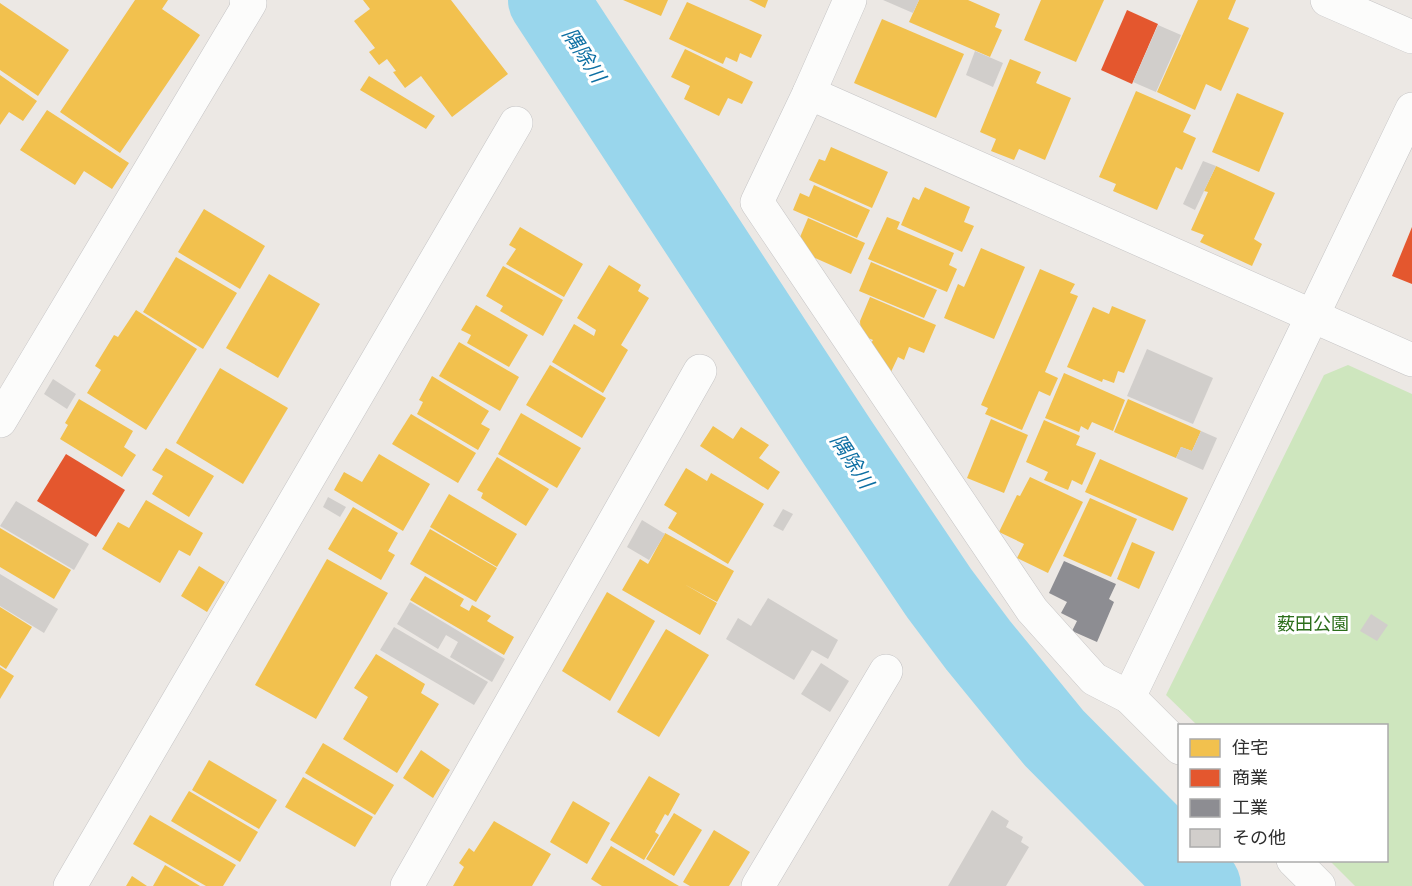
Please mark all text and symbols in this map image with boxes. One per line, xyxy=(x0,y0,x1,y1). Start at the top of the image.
water label: 隅除川 xyxy=(558,23,611,88)
water label: 隅除川 xyxy=(826,429,879,494)
park label: 薮田公園 xyxy=(1277,613,1349,634)
legend xyxy=(1178,724,1388,862)
text: 住宅 xyxy=(1232,737,1268,758)
text: 商業 xyxy=(1232,767,1268,788)
text: 工業 xyxy=(1232,797,1268,818)
text: その他 xyxy=(1232,827,1286,848)

